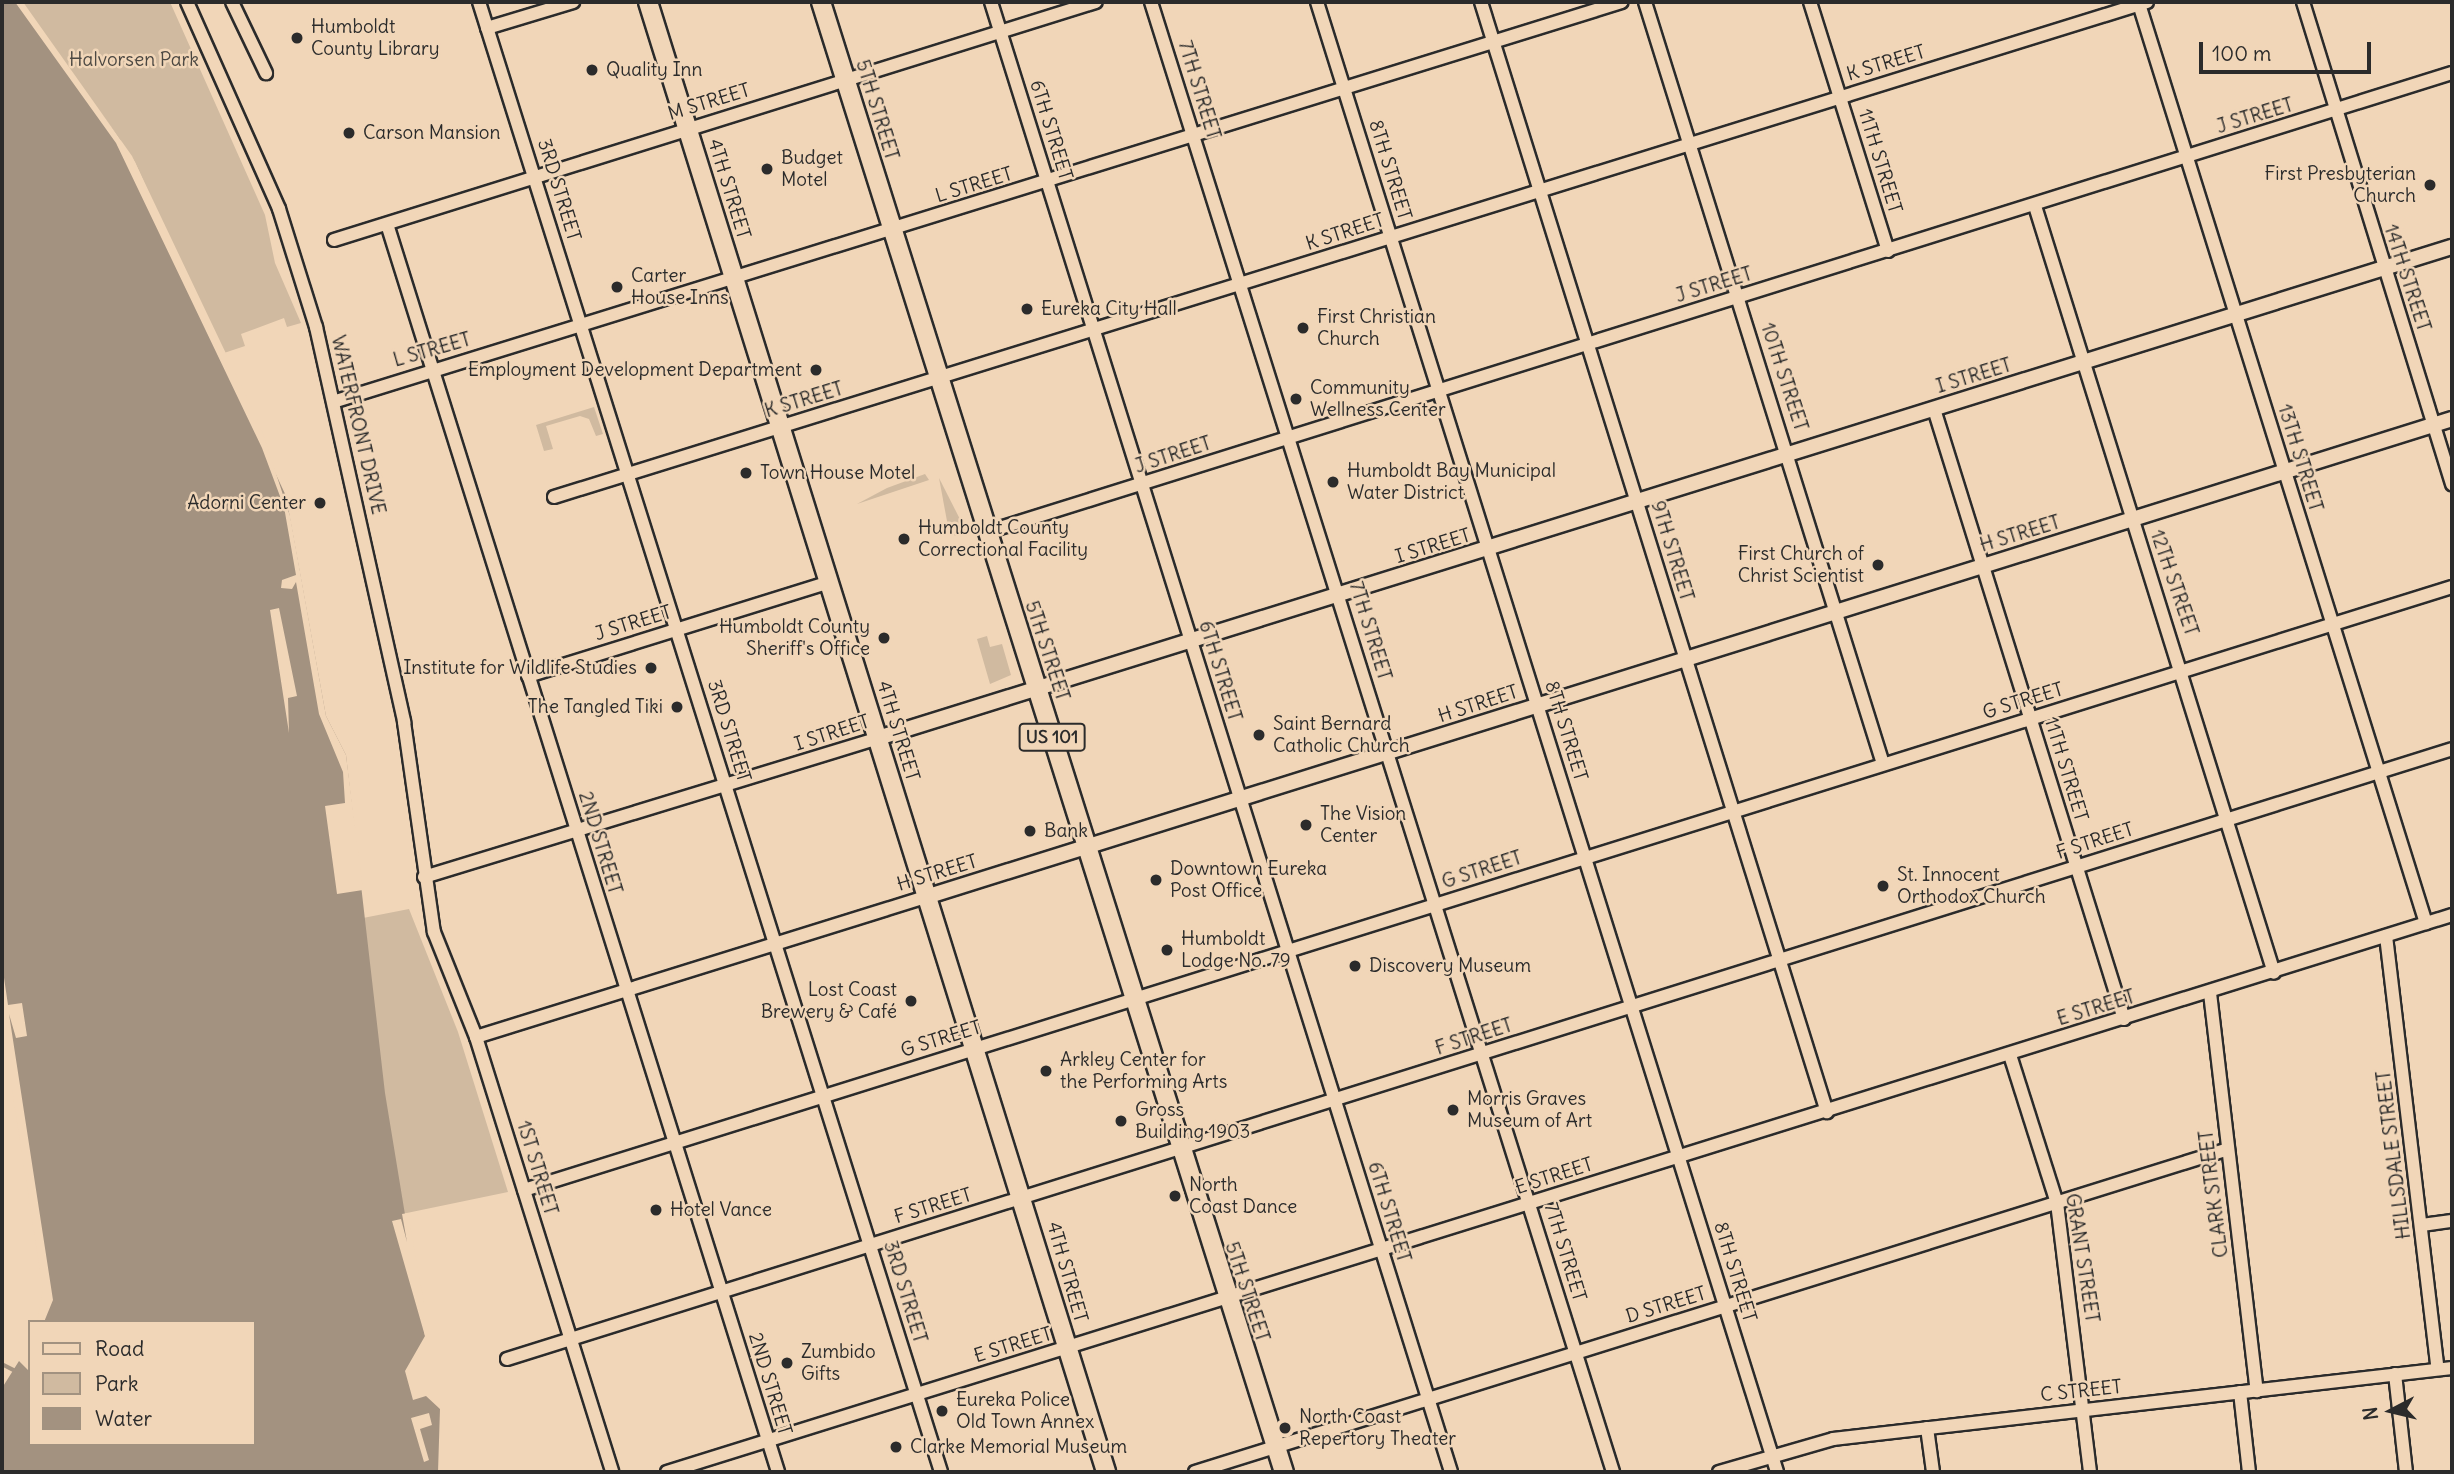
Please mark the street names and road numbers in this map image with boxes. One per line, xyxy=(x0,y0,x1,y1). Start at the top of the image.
street label: 7TH STREET xyxy=(1173,38,1225,142)
street label: K STREET xyxy=(1844,40,1928,86)
street label: 5TH STREET xyxy=(851,57,903,163)
street label: 6TH STREET xyxy=(1025,77,1077,183)
street label: M STREET xyxy=(665,79,753,125)
street label: J STREET xyxy=(2214,94,2296,138)
street label: 11TH STREET xyxy=(1853,106,1907,216)
street label: 8TH STREET xyxy=(1364,117,1416,223)
street label: 3RD STREET xyxy=(533,136,585,244)
street label: 4TH STREET xyxy=(703,136,755,242)
street label: L STREET xyxy=(933,162,1015,208)
street label: K STREET xyxy=(1303,209,1387,255)
street label: 14TH STREET xyxy=(2379,222,2435,334)
street label: J STREET xyxy=(1673,263,1755,307)
street label: 10TH STREET xyxy=(1756,320,1812,434)
street label: L STREET xyxy=(391,328,473,372)
street label: WATERFRONT DRIVE xyxy=(326,333,390,517)
street label: I STREET xyxy=(1934,354,2014,398)
street label: K STREET xyxy=(762,377,846,423)
street label: 13TH STREET xyxy=(2273,402,2327,514)
street label: J STREET xyxy=(1132,432,1214,478)
street label: 9TH STREET xyxy=(1646,498,1698,604)
street label: H STREET xyxy=(1977,511,2063,557)
street label: I STREET xyxy=(1393,524,1473,568)
street label: 12TH STREET xyxy=(2145,527,2203,639)
street label: 7TH STREET xyxy=(1344,579,1396,683)
street label: 5TH STREET xyxy=(1020,598,1074,704)
street label: J STREET xyxy=(592,601,674,645)
street label: 6TH STREET xyxy=(1194,618,1246,724)
street label: 3RD STREET xyxy=(703,677,755,785)
street label: 4TH STREET xyxy=(872,678,924,784)
street label: 8TH STREET xyxy=(1540,678,1592,784)
street label: G STREET xyxy=(1980,678,2066,724)
street label: H STREET xyxy=(1435,680,1521,728)
street label: I STREET xyxy=(792,710,872,756)
street label: 11TH STREET xyxy=(2039,714,2093,824)
road number: US 101 xyxy=(1017,722,1087,752)
street label: 2ND STREET xyxy=(574,789,626,897)
street label: F STREET xyxy=(2053,818,2137,864)
street label: G STREET xyxy=(1439,846,1525,894)
street label: H STREET xyxy=(894,850,980,896)
street label: E STREET xyxy=(2054,985,2138,1031)
street label: F STREET xyxy=(1432,1014,1516,1060)
street label: G STREET xyxy=(898,1016,984,1062)
street label: HILLSDALE STREET xyxy=(2372,1069,2416,1241)
street label: 1ST STREET xyxy=(512,1118,562,1218)
street label: CLARK STREET xyxy=(2195,1129,2233,1259)
street label: E STREET xyxy=(1512,1153,1596,1199)
street label: 6TH STREET xyxy=(1363,1159,1415,1265)
street label: F STREET xyxy=(891,1183,975,1229)
street label: GRANT STREET xyxy=(2061,1192,2103,1324)
street label: 7TH STREET xyxy=(1539,1200,1591,1304)
street label: 4TH STREET xyxy=(1042,1219,1092,1325)
street label: 8TH STREET xyxy=(1709,1219,1761,1325)
street label: 3RD STREET xyxy=(879,1238,931,1346)
street label: 5TH STREET xyxy=(1220,1239,1274,1345)
street label: D STREET xyxy=(1623,1282,1709,1328)
street label: E STREET xyxy=(971,1322,1055,1368)
street label: 2ND STREET xyxy=(744,1330,796,1438)
street label: C STREET xyxy=(2039,1375,2123,1407)

